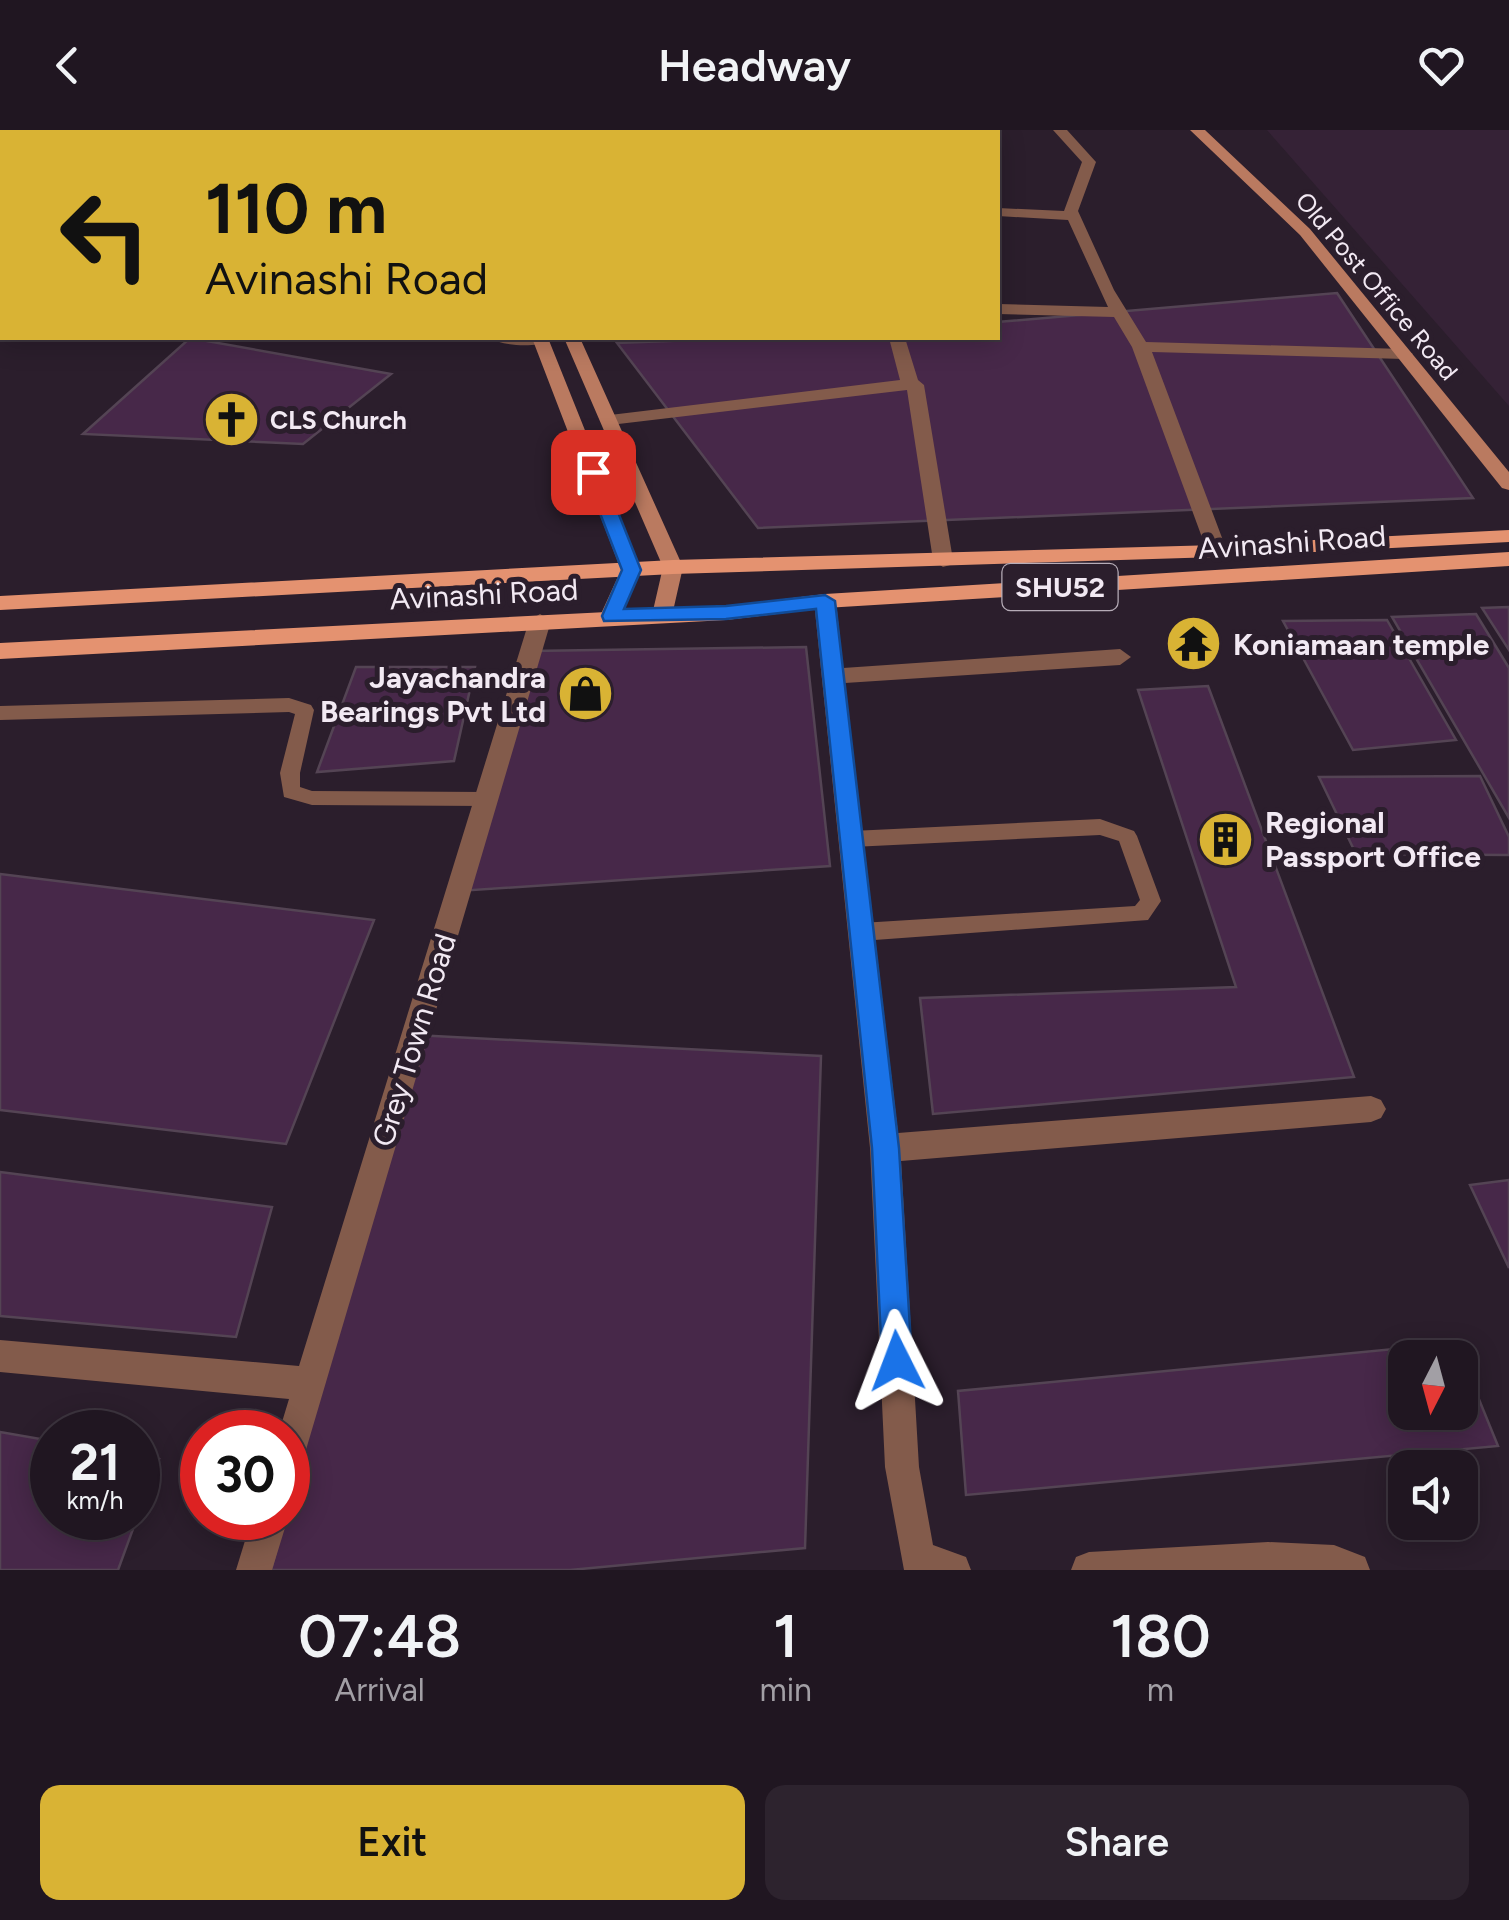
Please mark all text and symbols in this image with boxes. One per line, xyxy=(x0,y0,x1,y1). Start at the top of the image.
icon: back xyxy=(40,38,95,93)
text: Headway xyxy=(658,38,851,92)
icon: heart xyxy=(1414,38,1469,93)
text: 110 m xyxy=(205,166,387,251)
icon: left xyxy=(40,170,170,300)
street label: Old Post Office Road xyxy=(1290,186,1464,386)
text: Avinashi Road xyxy=(205,251,488,305)
church icon: CLS Church xyxy=(201,390,261,450)
place label: CLS Church xyxy=(270,405,407,435)
pin xyxy=(551,430,636,515)
icon: arrive xyxy=(566,445,621,500)
street label: Avinashi Road xyxy=(1197,517,1387,567)
road number: SHU52 xyxy=(1002,564,1118,610)
street label: Avinashi Road xyxy=(389,571,579,617)
temple icon: Koniamaan temple xyxy=(1164,614,1224,674)
place label: Koniamaan temple xyxy=(1233,626,1490,663)
place label: Jayachandra Bearings Pvt Ltd xyxy=(320,659,546,730)
shop icon: Jayachandra Bearings Pvt Ltd xyxy=(555,664,615,724)
place label: Regional Passport Office xyxy=(1265,804,1481,875)
building icon: Regional Passport Office xyxy=(1196,809,1256,869)
street label: Grey Town Road xyxy=(364,929,464,1151)
position arrow xyxy=(845,1309,949,1413)
north arrow xyxy=(1388,1340,1478,1430)
map controls xyxy=(1388,1340,1478,1540)
speed limit sign: 30 xyxy=(180,1410,310,1540)
text: 21 xyxy=(70,1432,120,1493)
button: sound xyxy=(1388,1450,1478,1540)
text: km/h xyxy=(66,1485,124,1515)
text: 07:48 xyxy=(298,1600,461,1672)
text: 1 xyxy=(773,1600,798,1672)
text: 180 xyxy=(1110,1600,1211,1672)
text: Arrival xyxy=(335,1671,425,1709)
text: min xyxy=(759,1671,812,1709)
text: m xyxy=(1147,1671,1174,1709)
button: Exit xyxy=(40,1785,745,1900)
button: Share xyxy=(765,1785,1469,1900)

